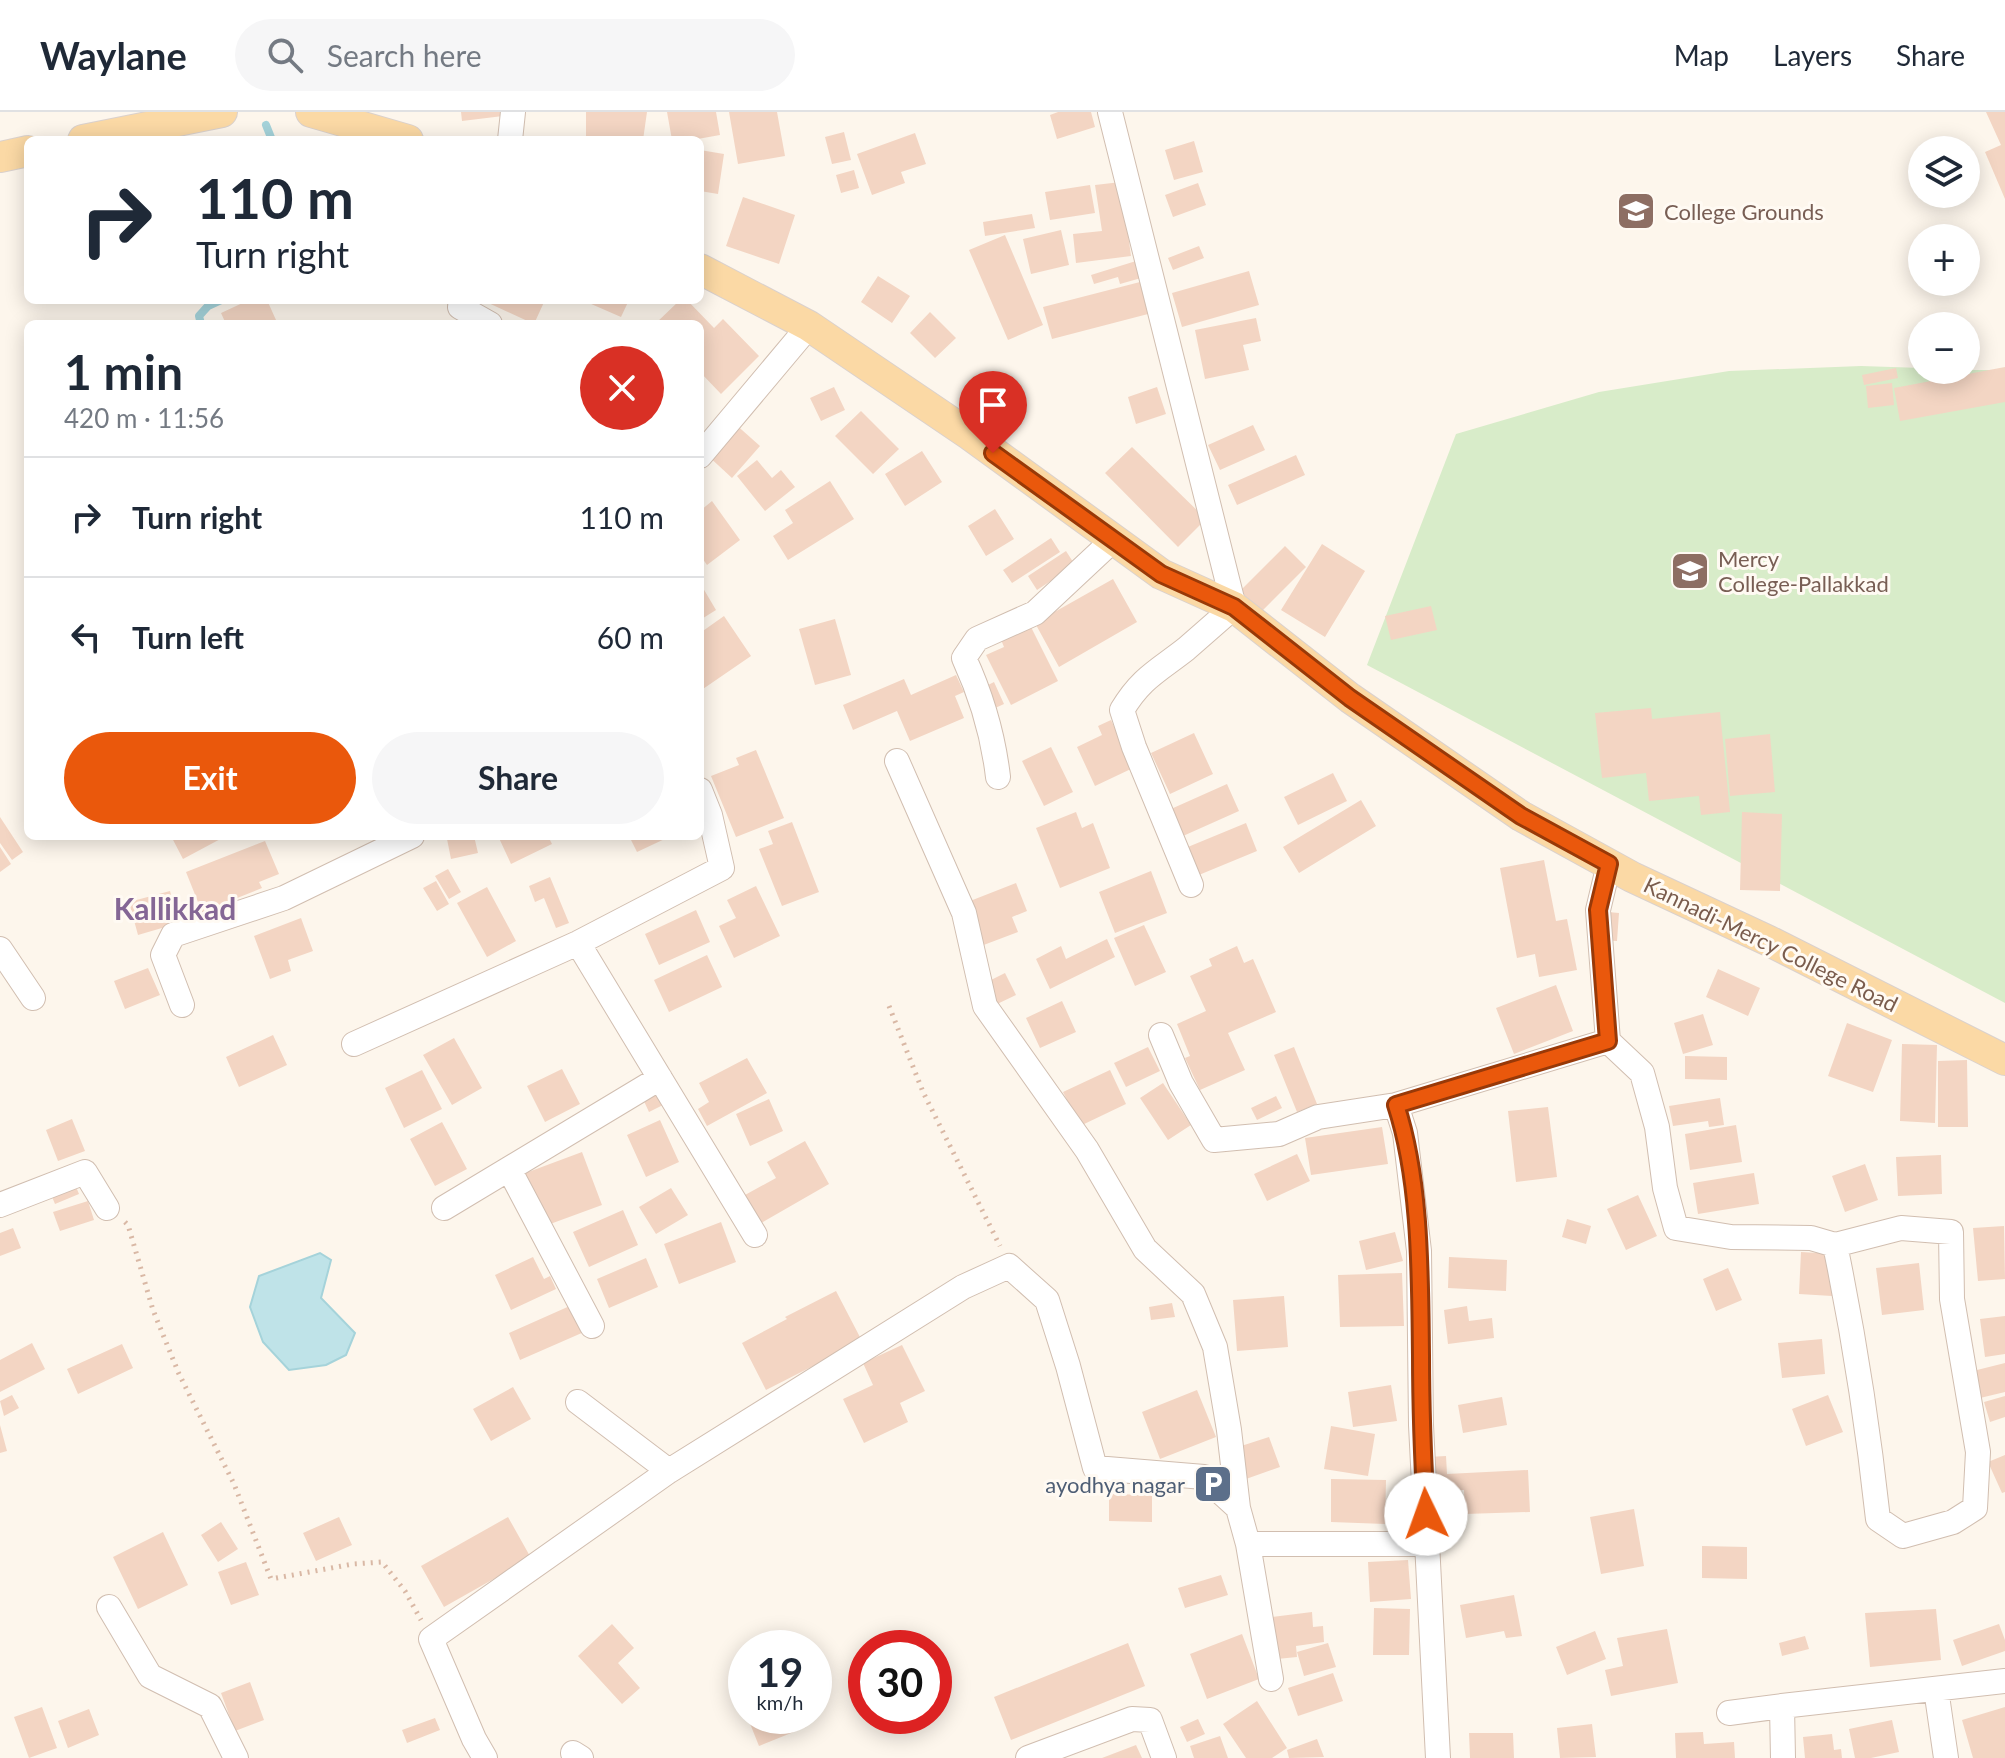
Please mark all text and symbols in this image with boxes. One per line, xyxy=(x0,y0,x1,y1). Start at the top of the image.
search box xyxy=(235,19,795,91)
text: Waylane xyxy=(40,32,187,78)
icon: search xyxy=(263,33,307,77)
text: Search here xyxy=(327,37,482,73)
text: Map xyxy=(1674,38,1729,72)
text: Layers xyxy=(1773,38,1852,72)
text: Share xyxy=(1896,38,1965,72)
map controls xyxy=(1908,136,1980,384)
button: layers xyxy=(1908,136,1980,208)
text: 110 m xyxy=(196,164,354,231)
icon: right xyxy=(64,168,168,272)
school or university icon: College Grounds xyxy=(1615,190,1657,232)
place label: College Grounds xyxy=(1664,198,1824,225)
button: + xyxy=(1908,224,1980,296)
text: Turn right xyxy=(196,232,349,276)
button: − xyxy=(1908,312,1980,384)
text: 1 min xyxy=(64,343,183,400)
button: close xyxy=(580,346,664,430)
pin xyxy=(959,371,1027,453)
icon: arrive xyxy=(971,383,1015,427)
text: 420 m · 11:56 xyxy=(64,402,224,434)
icon: right xyxy=(64,495,108,539)
text: Turn right xyxy=(132,499,262,535)
text: 110 m xyxy=(579,499,664,535)
place label: Mercy College-Pallakkad xyxy=(1718,545,1889,597)
school or university icon: Mercy College-Pallakkad xyxy=(1669,550,1711,592)
icon: left xyxy=(64,615,108,659)
text: Turn left xyxy=(132,619,244,655)
text: 60 m xyxy=(597,619,664,655)
button: Exit xyxy=(64,732,356,824)
button: Share xyxy=(372,732,664,824)
street label: Kannadi-Mercy College Road xyxy=(1640,871,1902,1017)
district label: Kallikkad xyxy=(114,890,236,926)
parking icon: ayodhya nagar xyxy=(1192,1463,1234,1505)
place label: ayodhya nagar xyxy=(1045,1471,1185,1498)
position arrow xyxy=(1384,1472,1468,1556)
speed limit sign: 30 xyxy=(848,1630,952,1734)
text: 19 xyxy=(757,1648,803,1696)
text: km/h xyxy=(757,1690,803,1714)

